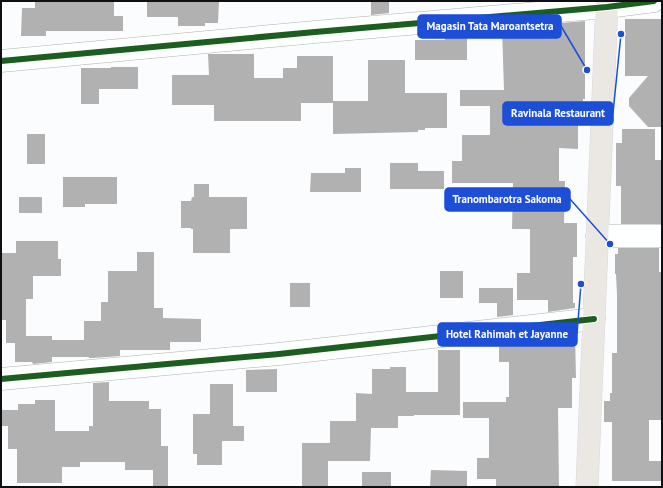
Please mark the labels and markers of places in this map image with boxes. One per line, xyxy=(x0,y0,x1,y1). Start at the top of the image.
callout: Magasin Tata Maroantsetra xyxy=(418,15,561,38)
callout: Ravinala Restaurant xyxy=(503,102,613,125)
callout: Tranombarotra Sakoma xyxy=(445,188,570,211)
callout: Hotel Rahimah et Jayanne xyxy=(438,323,577,346)

